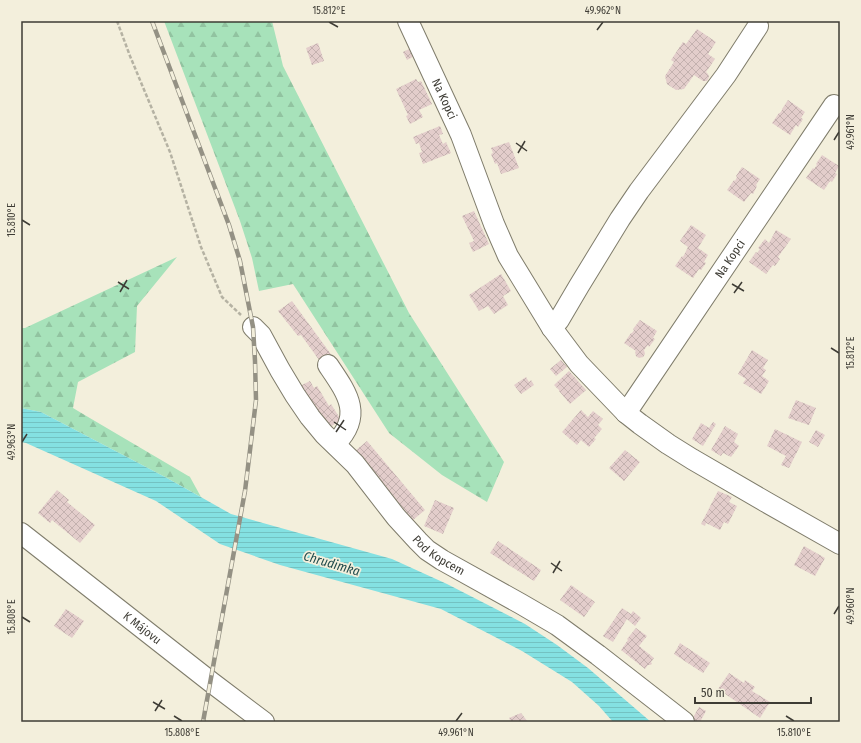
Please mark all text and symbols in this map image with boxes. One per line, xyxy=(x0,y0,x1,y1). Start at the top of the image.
text: 15.812°E xyxy=(312,5,346,17)
text: 49.962°N xyxy=(585,5,621,17)
street label: Na Kopci xyxy=(429,77,460,121)
text: 49.961°N xyxy=(845,114,857,150)
text: 15.810°E xyxy=(6,203,18,237)
street label: Na Kopci xyxy=(712,237,748,281)
text: 15.812°E xyxy=(845,336,857,370)
text: 49.963°N xyxy=(6,424,18,460)
street label: Pod Kopcem xyxy=(410,533,467,578)
water label: Chrudimka xyxy=(302,548,362,579)
text: 49.960°N xyxy=(845,587,857,625)
text: 15.808°E xyxy=(6,599,18,635)
street label: K Májovu xyxy=(120,609,164,647)
scale bar xyxy=(695,679,811,705)
text: 50 m xyxy=(701,686,725,700)
text: 15.808°E xyxy=(164,727,200,739)
text: 49.961°N xyxy=(438,727,474,739)
text: 15.810°E xyxy=(777,727,811,739)

